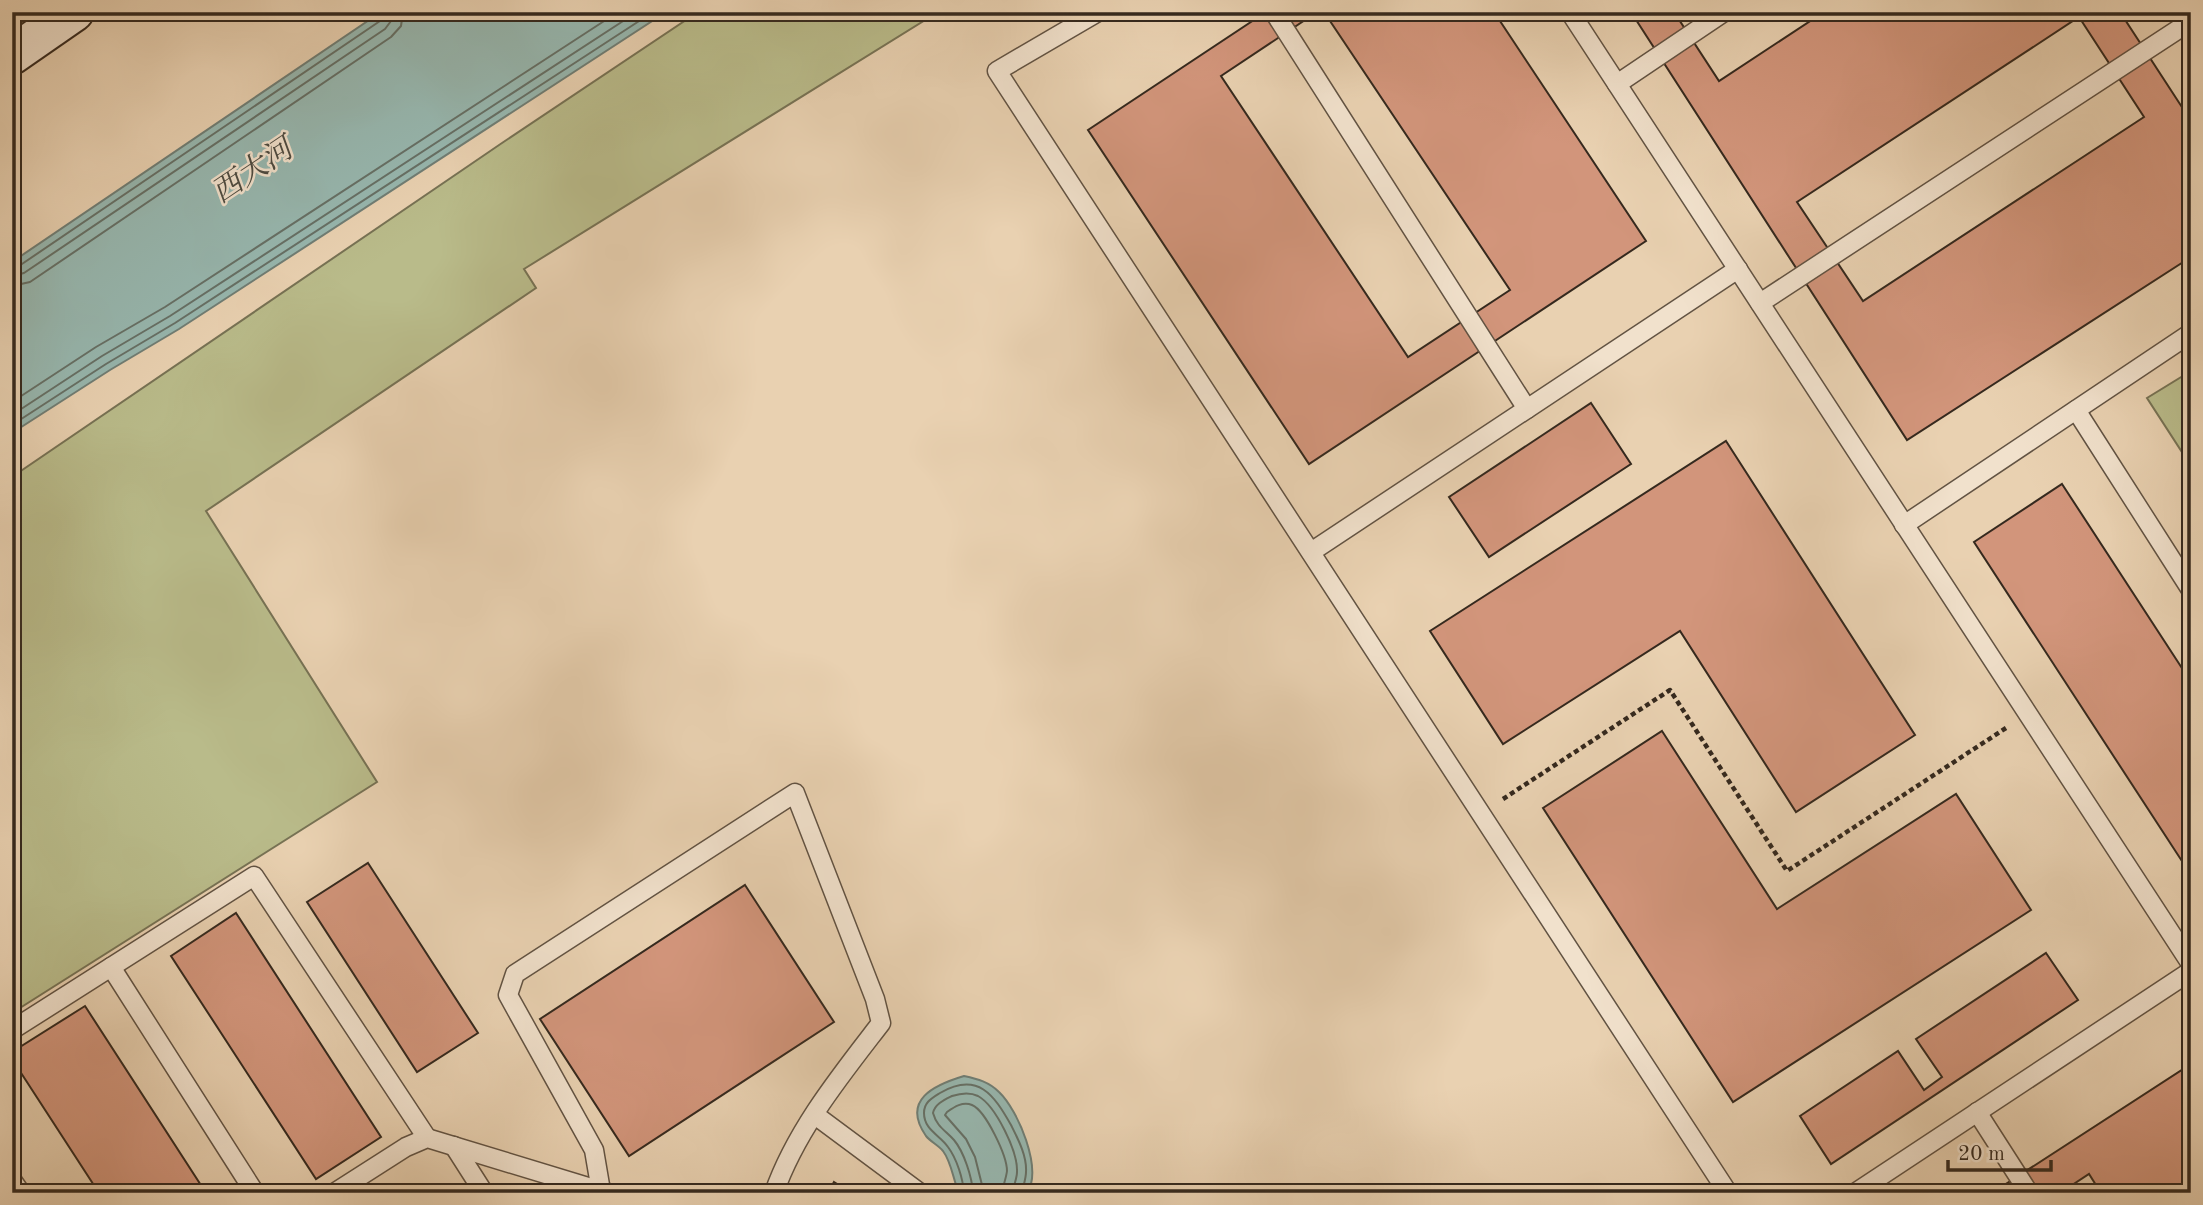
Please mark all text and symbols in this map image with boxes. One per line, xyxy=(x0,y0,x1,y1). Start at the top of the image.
water label: 西大河 xyxy=(206,129,303,210)
scale bar xyxy=(1948,1128,2051,1172)
text: 20 m xyxy=(1958,1144,2005,1165)

